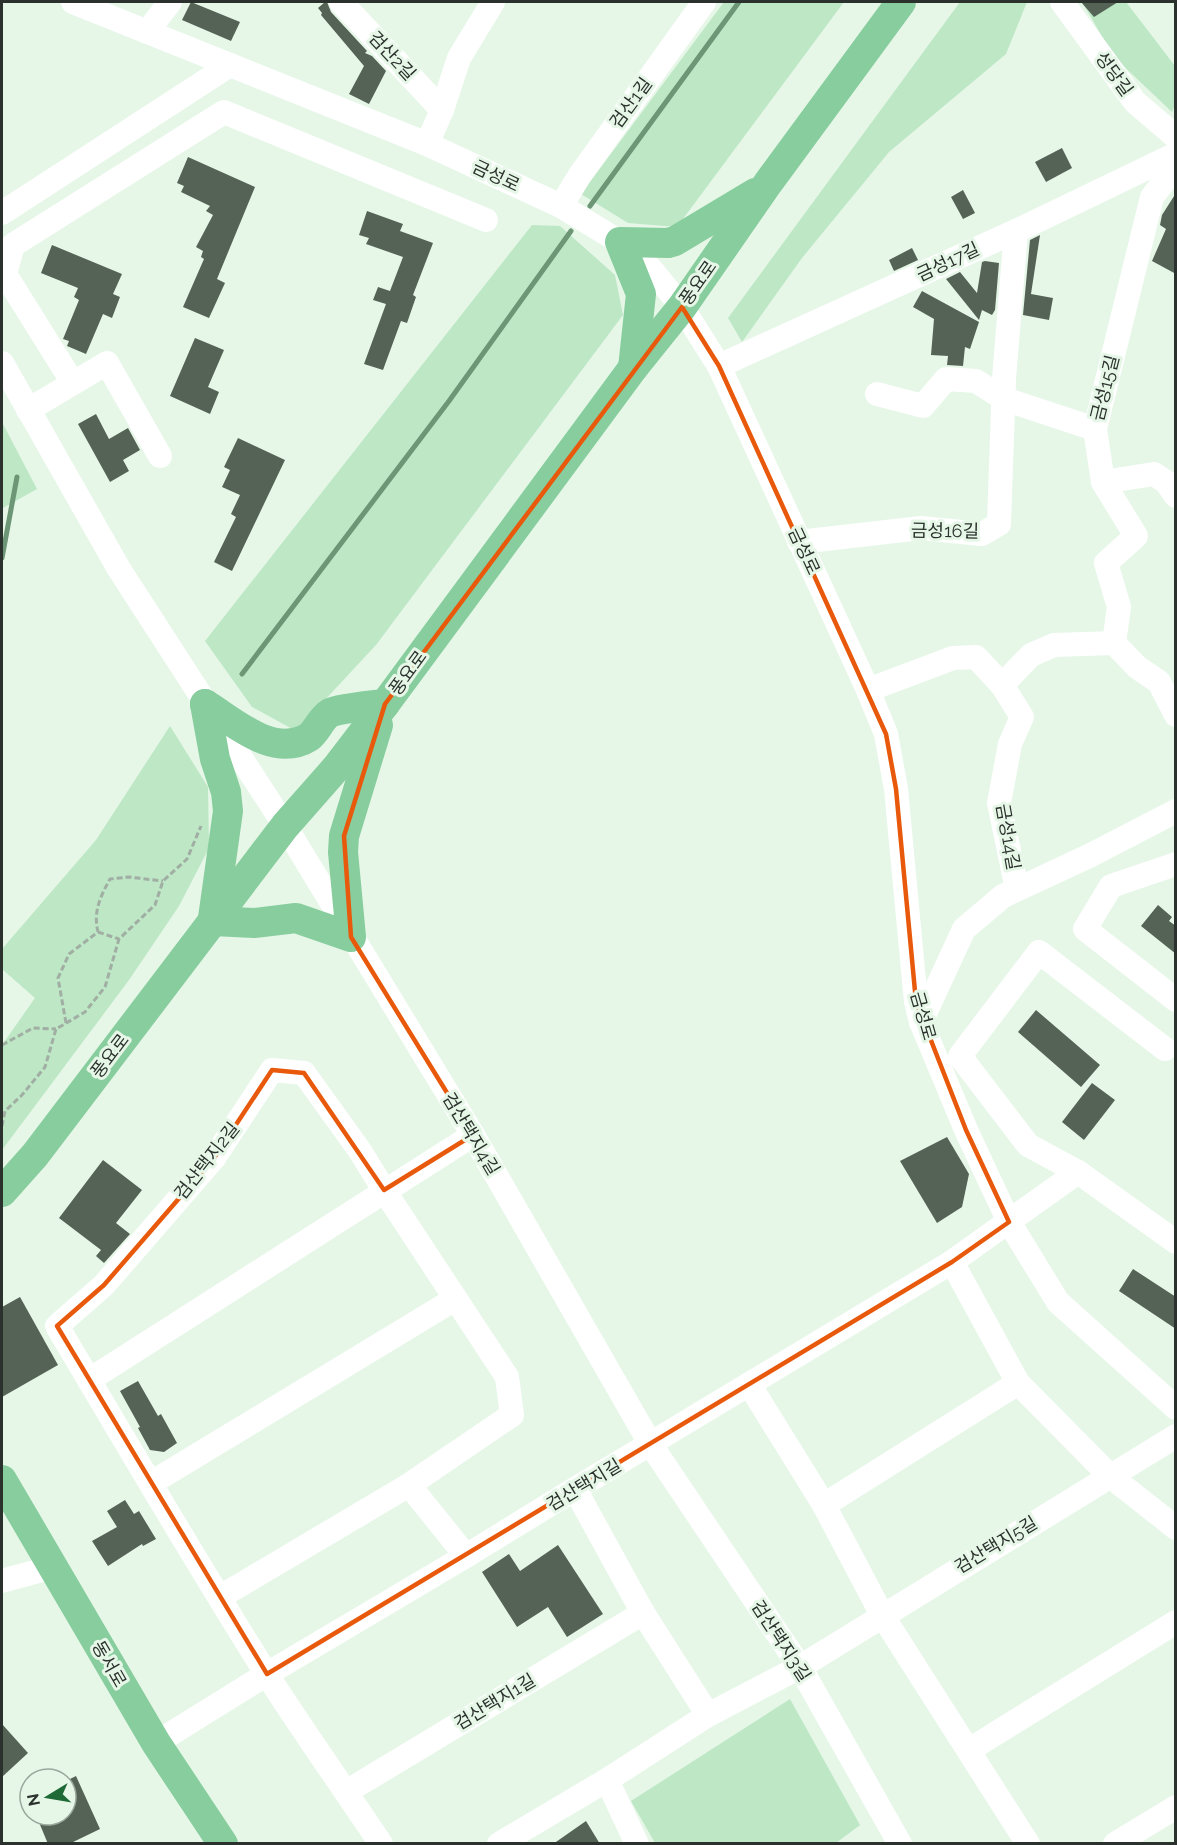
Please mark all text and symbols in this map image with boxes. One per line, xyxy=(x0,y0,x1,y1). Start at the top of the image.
street label: 검산2길 xyxy=(365,27,420,84)
street label: 성당길 xyxy=(1091,47,1138,100)
street label: 검산1길 xyxy=(605,73,656,132)
street label: 금성로 xyxy=(469,156,523,196)
street label: 금성17길 xyxy=(913,238,983,285)
street label: 풍요로 xyxy=(675,256,720,309)
street label: 금성15길 xyxy=(1086,353,1123,423)
street label: 금성16길 xyxy=(911,519,979,542)
street label: 금성로 xyxy=(784,524,824,578)
street label: 풍요로 xyxy=(384,646,431,699)
street label: 금성14길 xyxy=(992,802,1025,872)
street label: 금성로 xyxy=(907,989,940,1043)
street label: 풍요로 xyxy=(86,1030,133,1082)
street label: 검산택지4길 xyxy=(439,1089,504,1179)
street label: 검산택지2길 xyxy=(170,1118,243,1203)
street label: 검산택지길 xyxy=(543,1454,625,1515)
street label: 검산택지5길 xyxy=(951,1512,1041,1577)
street label: 검산택지3길 xyxy=(747,1596,815,1685)
street label: 동서로 xyxy=(88,1637,131,1691)
street label: 검산택지1길 xyxy=(451,1669,539,1734)
north arrow xyxy=(18,1767,78,1827)
text: N xyxy=(23,1792,44,1808)

